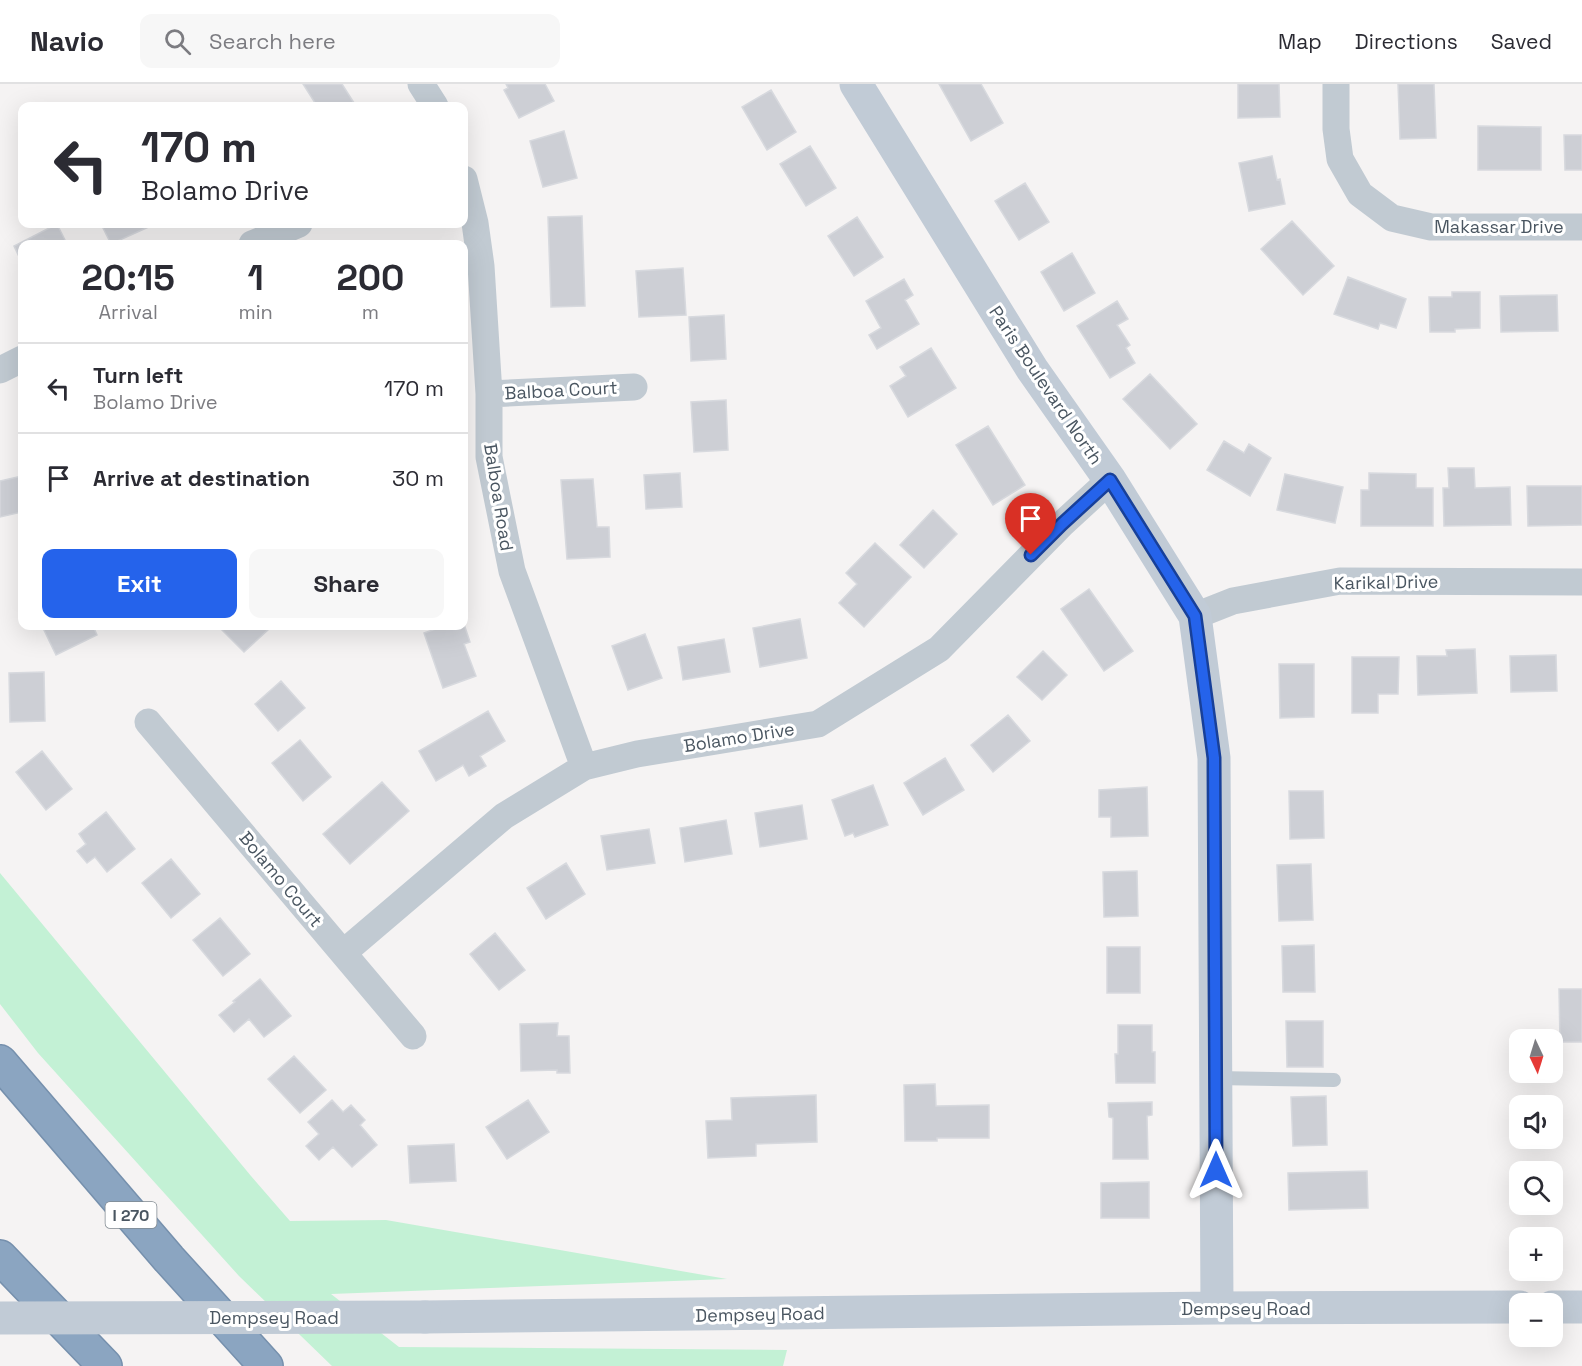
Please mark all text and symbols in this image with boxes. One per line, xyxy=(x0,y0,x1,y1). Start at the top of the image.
search box xyxy=(140,14,560,68)
text: Navio xyxy=(30,23,104,59)
icon: search xyxy=(161,25,194,58)
text: Search here xyxy=(209,27,336,55)
text: Map xyxy=(1278,28,1322,55)
text: Directions xyxy=(1355,28,1458,55)
text: Saved xyxy=(1491,28,1552,55)
text: 170 m xyxy=(141,121,257,174)
icon: left xyxy=(42,126,120,204)
text: Bolamo Drive xyxy=(141,173,309,208)
street label: Makassar Drive xyxy=(1434,215,1564,238)
text: 20:15 xyxy=(82,255,175,301)
text: 1 xyxy=(247,255,264,301)
text: 200 xyxy=(336,255,404,301)
text: Arrival xyxy=(98,299,158,325)
text: min xyxy=(238,299,273,325)
text: m xyxy=(362,299,379,325)
street label: Paris Boulevard North xyxy=(984,301,1108,469)
text: Turn left xyxy=(93,361,183,389)
icon: left xyxy=(42,372,75,405)
text: 170 m xyxy=(384,374,444,402)
street label: Balboa Court xyxy=(504,376,618,404)
text: Bolamo Drive xyxy=(93,389,218,415)
street label: Balboa Road xyxy=(479,442,519,552)
icon: arrive xyxy=(42,462,75,495)
text: Arrive at destination xyxy=(93,464,310,492)
text: 30 m xyxy=(392,464,444,492)
pin xyxy=(1005,493,1056,555)
icon: arrive xyxy=(1014,502,1047,535)
button: Exit xyxy=(42,549,237,618)
button: Share xyxy=(249,549,444,618)
street label: Karikal Drive xyxy=(1334,570,1438,594)
street label: Bolamo Drive xyxy=(682,717,796,757)
street label: Bolamo Court xyxy=(234,826,328,932)
north arrow xyxy=(1509,1029,1563,1083)
map controls xyxy=(1509,1029,1563,1347)
button: sound xyxy=(1509,1095,1563,1149)
position arrow xyxy=(1184,1138,1248,1202)
button: search xyxy=(1509,1161,1563,1215)
road number: I 270 xyxy=(106,1202,156,1228)
button: + xyxy=(1509,1227,1563,1281)
button: − xyxy=(1509,1293,1563,1347)
street label: Dempsey Road xyxy=(1181,1297,1311,1320)
street label: Dempsey Road xyxy=(695,1301,825,1327)
street label: Dempsey Road xyxy=(209,1306,339,1329)

